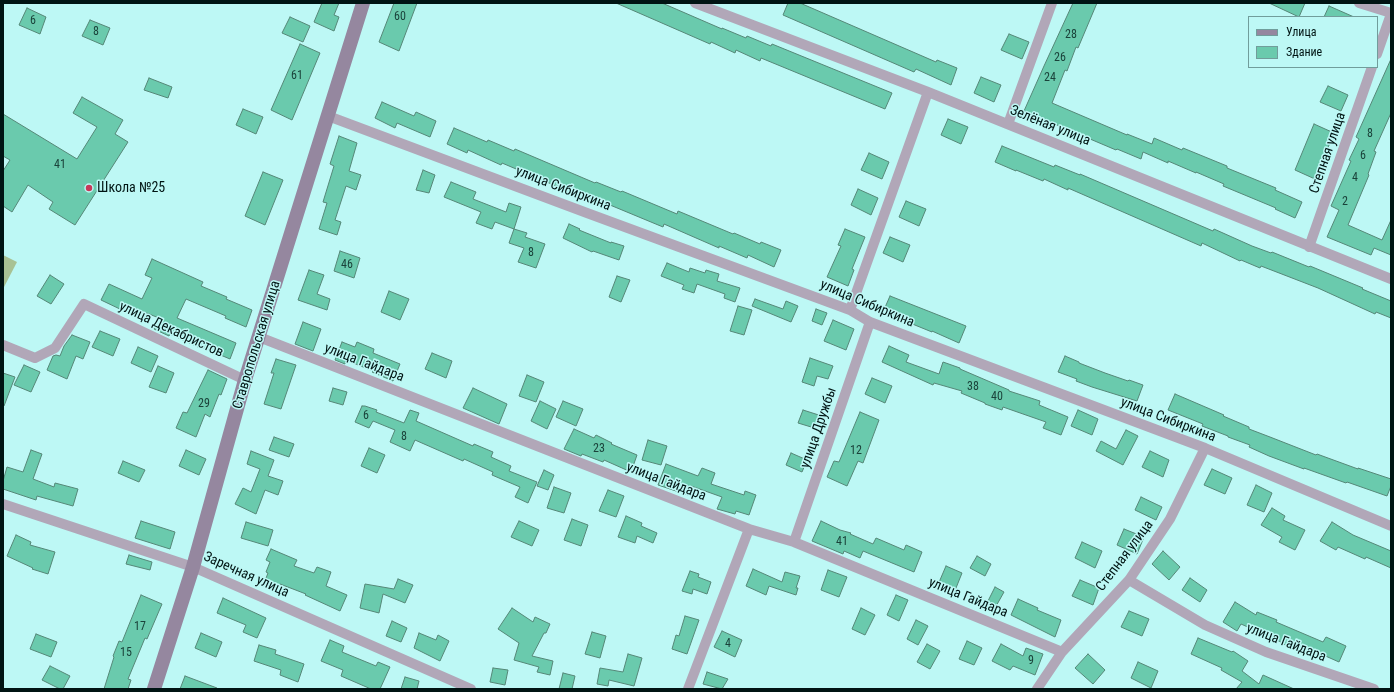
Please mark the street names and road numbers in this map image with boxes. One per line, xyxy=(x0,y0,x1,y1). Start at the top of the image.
street label: Зелёная улица xyxy=(1007,102,1093,150)
street label: Степная улица xyxy=(1306,110,1350,196)
street label: улица Сибиркина xyxy=(513,163,613,215)
street label: улица Сибиркина xyxy=(817,277,917,331)
street label: Ставропольская улица xyxy=(230,279,284,411)
street label: улица Декабристов xyxy=(116,298,226,362)
street label: улица Гайдара xyxy=(322,340,406,386)
street label: улица Дружбы xyxy=(797,385,841,471)
street label: улица Сибиркина xyxy=(1118,394,1218,446)
street label: улица Гайдара xyxy=(624,459,708,505)
street label: Степная улица xyxy=(1093,517,1157,595)
street label: Заречная улица xyxy=(201,549,291,601)
street label: улица Гайдара xyxy=(926,574,1010,622)
street label: улица Гайдара xyxy=(1244,620,1328,666)

